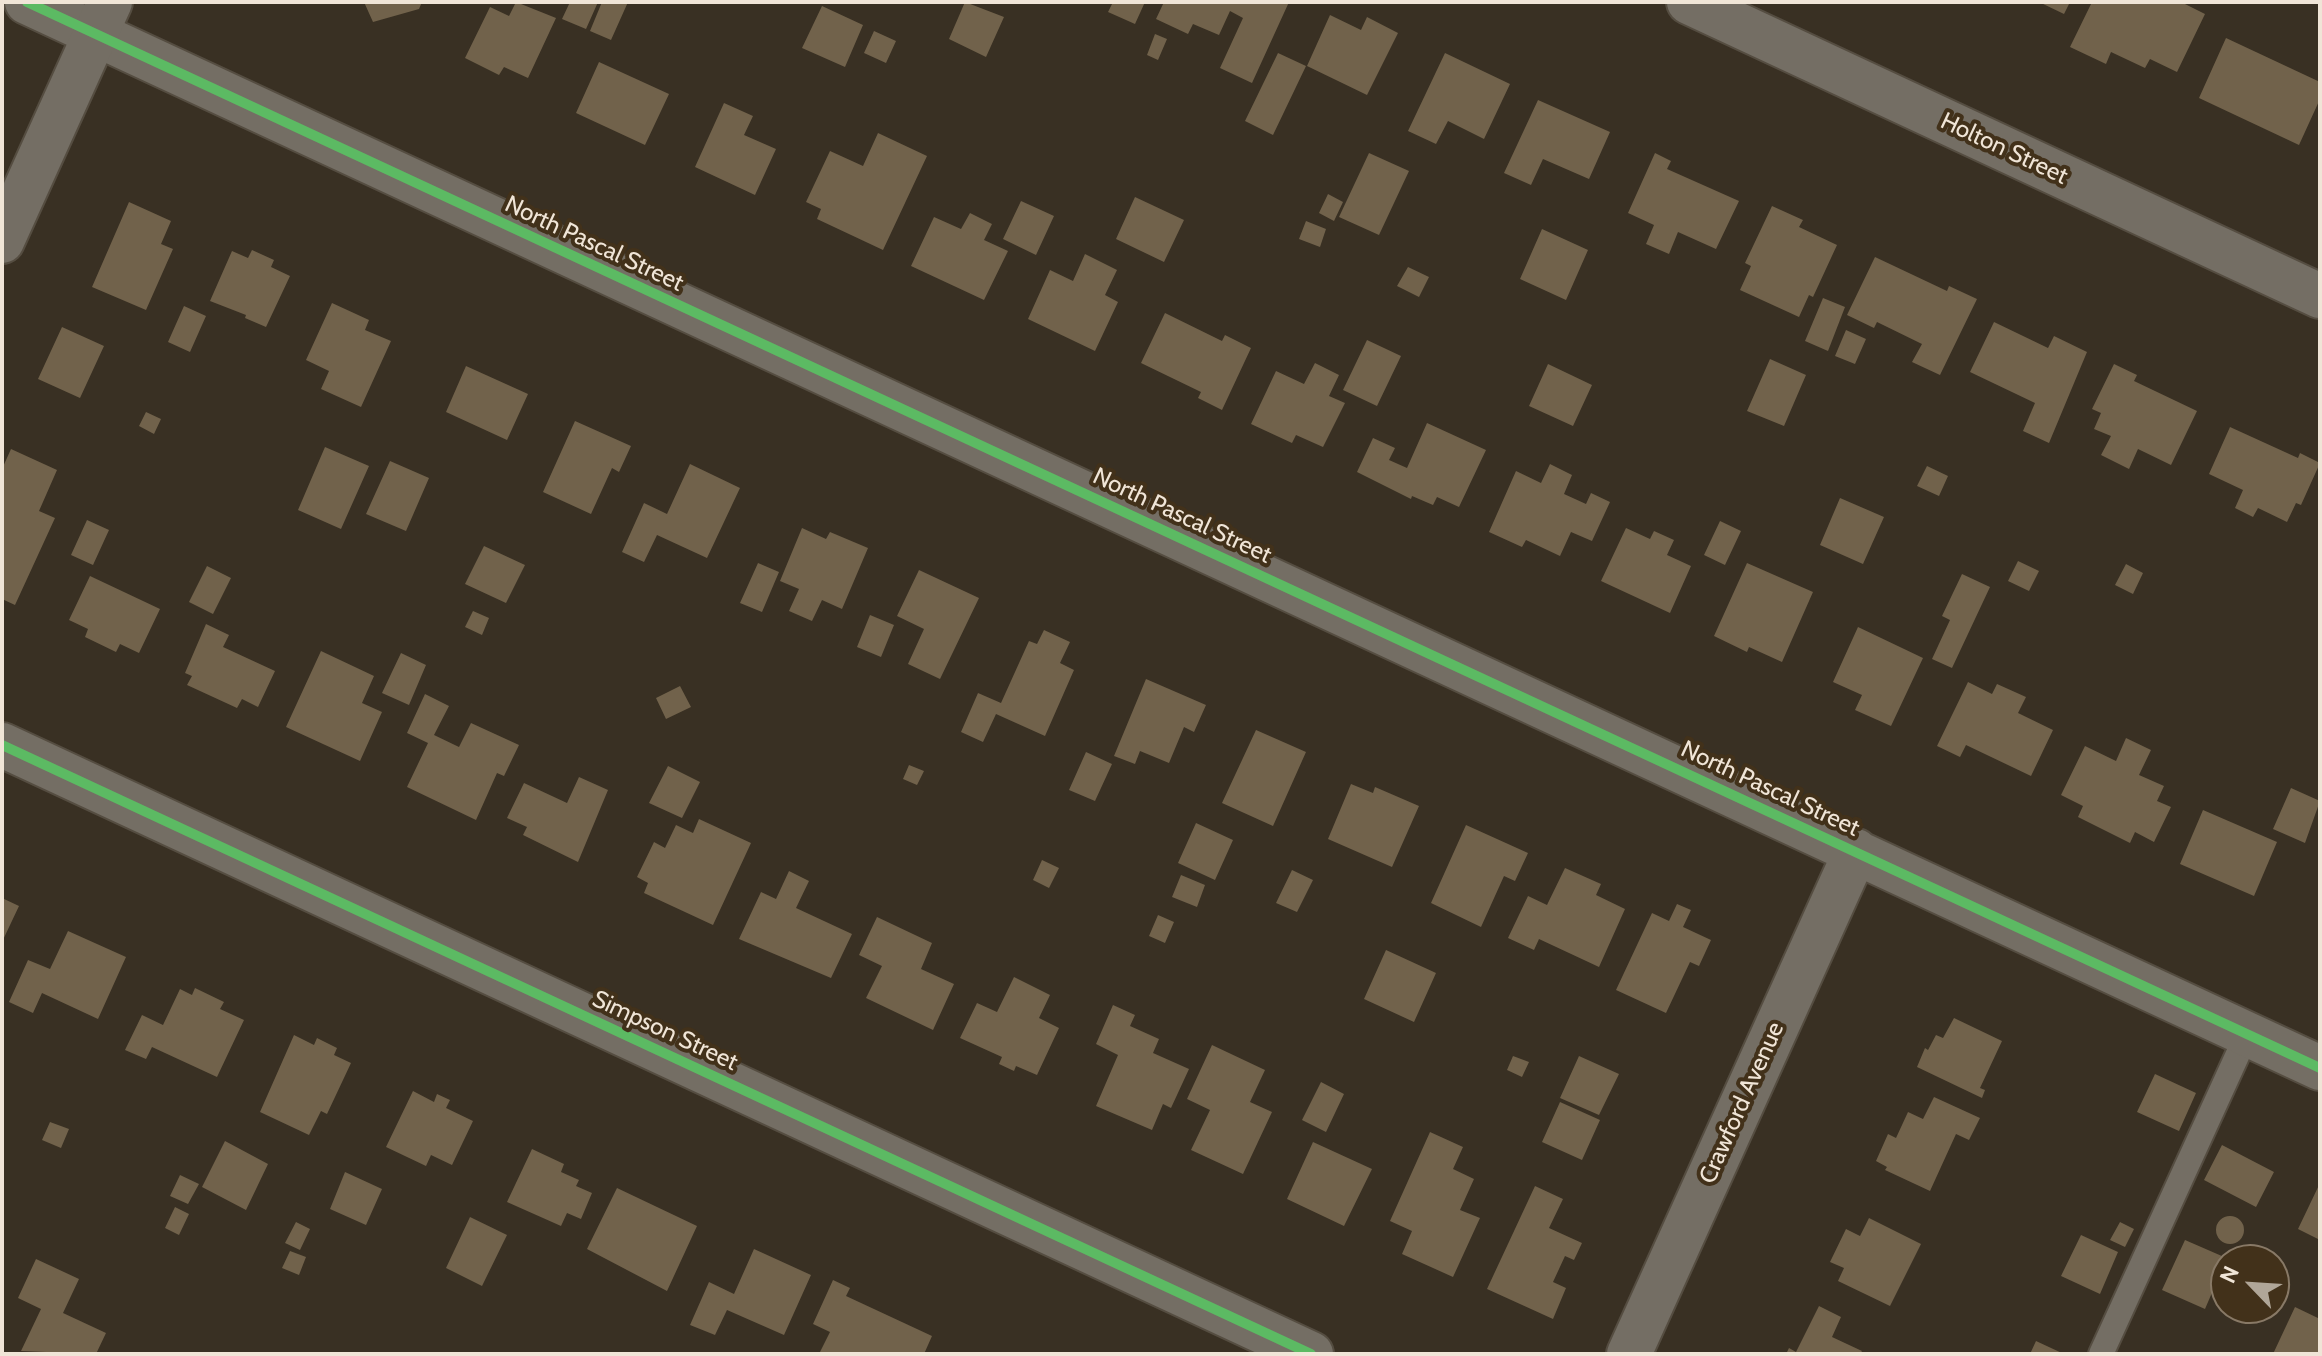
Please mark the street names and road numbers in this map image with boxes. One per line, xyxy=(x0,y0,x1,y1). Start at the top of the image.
street label: Holton Street xyxy=(1936,107,2072,191)
street label: North Pascal Street xyxy=(500,190,688,298)
street label: North Pascal Street xyxy=(1088,462,1276,570)
street label: North Pascal Street xyxy=(1676,735,1864,843)
street label: Simpson Street xyxy=(588,985,742,1077)
street label: Crawford Avenue xyxy=(1694,1018,1790,1188)

